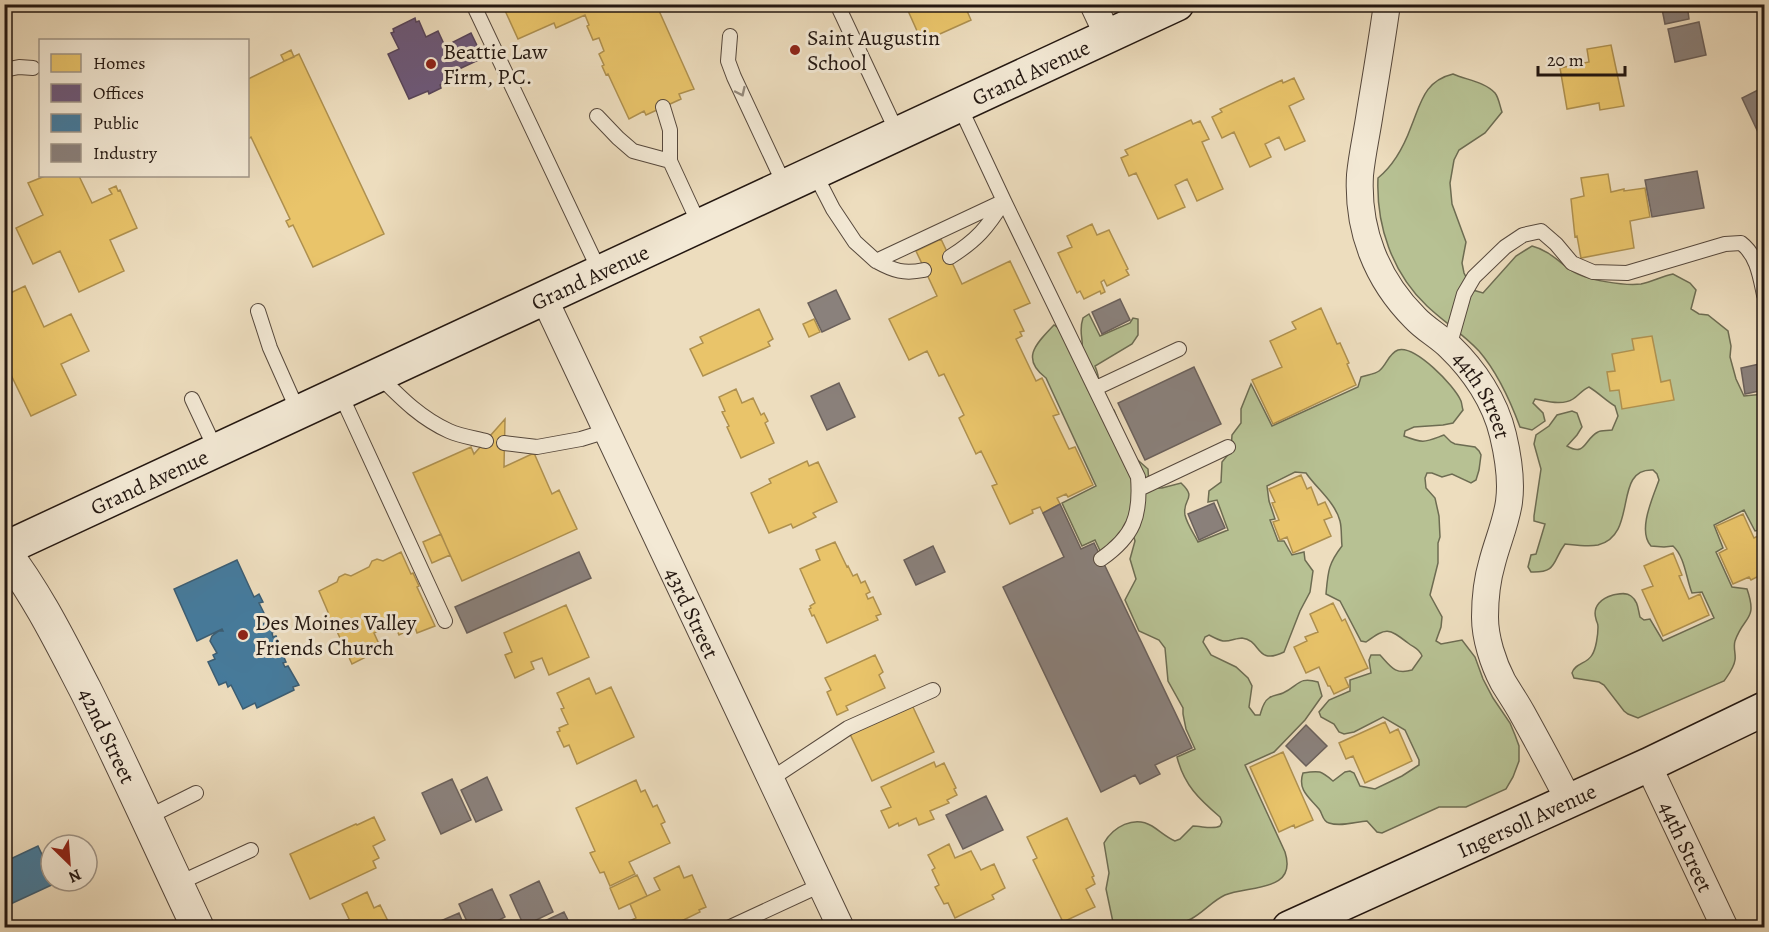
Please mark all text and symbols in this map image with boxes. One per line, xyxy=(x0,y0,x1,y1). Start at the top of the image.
place label: Saint Augustin School xyxy=(807,23,940,78)
street label: Grand Avenue xyxy=(967,33,1095,113)
place label: Beattie Law Firm, P.C. xyxy=(443,37,548,92)
legend xyxy=(39,39,249,177)
scale bar xyxy=(1538,39,1625,77)
marker: Saint Augustin School xyxy=(788,43,802,57)
text: 20 m xyxy=(1547,48,1584,72)
text: Homes xyxy=(93,51,145,75)
marker: Beattie Law Firm, P.C. xyxy=(424,57,438,71)
text: Offices xyxy=(93,81,144,105)
one-way arrow xyxy=(733,86,745,97)
text: Public xyxy=(93,111,139,135)
text: Industry xyxy=(93,141,158,165)
street label: Grand Avenue xyxy=(527,237,654,318)
street label: 44th Street xyxy=(1445,344,1517,442)
street label: Grand Avenue xyxy=(86,442,213,523)
street label: 43rd Street xyxy=(657,563,726,664)
place label: Des Moines Valley Friends Church xyxy=(255,608,416,663)
marker: Des Moines Valley Friends Church xyxy=(236,628,250,642)
street label: 42nd Street xyxy=(71,683,142,789)
street label: Ingersoll Avenue xyxy=(1453,776,1601,866)
street label: 44th Street xyxy=(1651,796,1720,897)
north arrow xyxy=(39,833,99,893)
text: N xyxy=(65,863,85,888)

